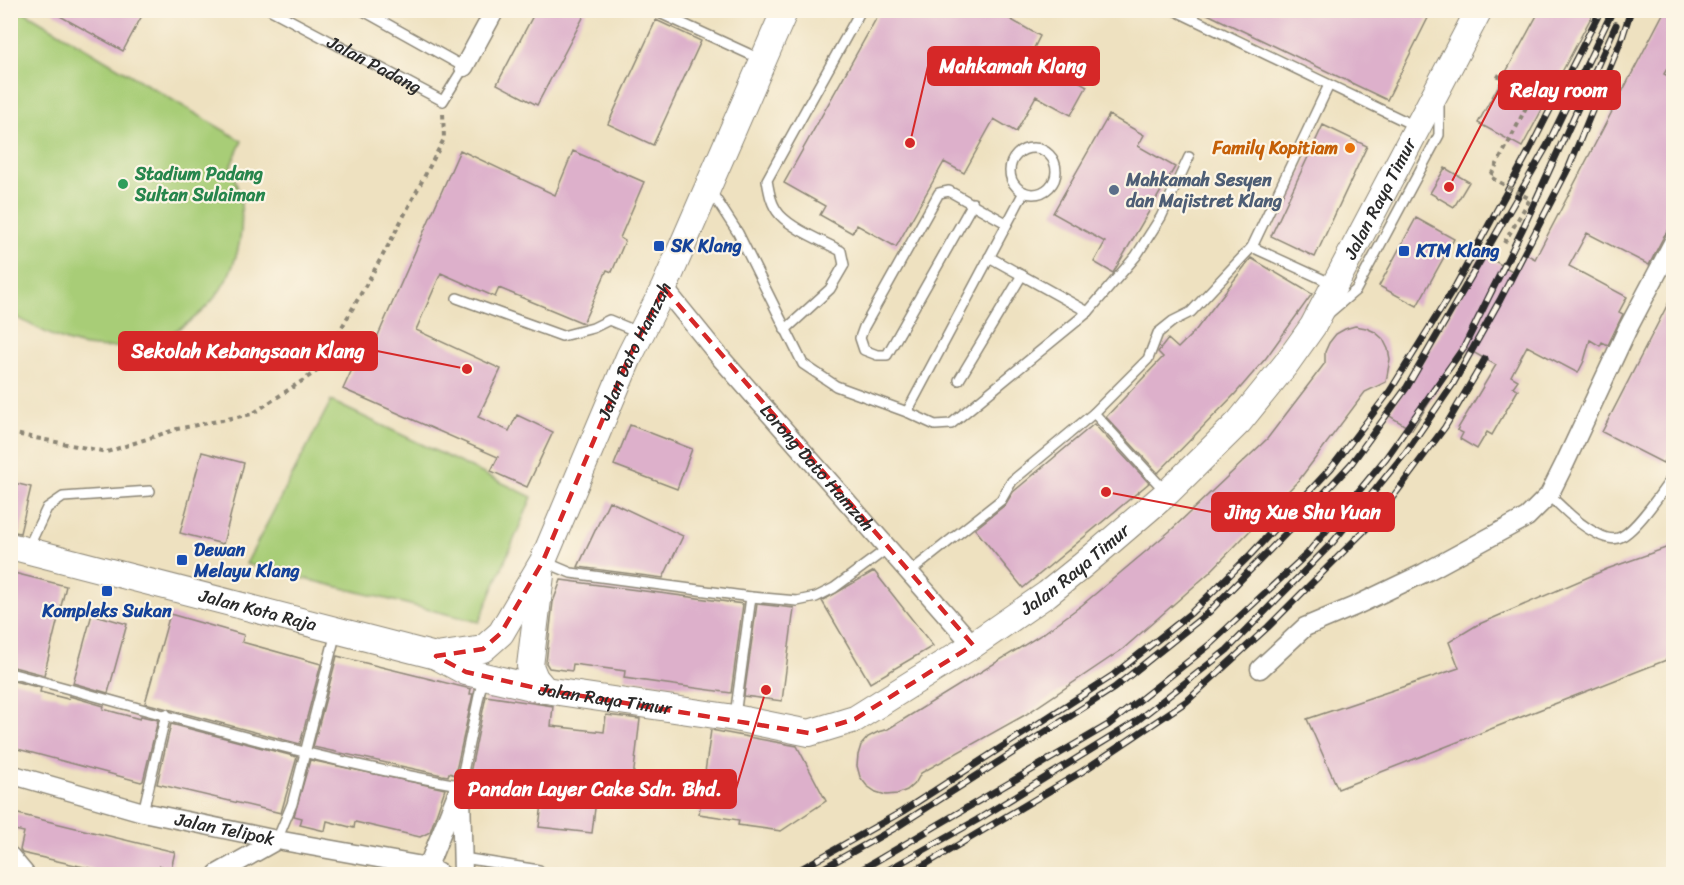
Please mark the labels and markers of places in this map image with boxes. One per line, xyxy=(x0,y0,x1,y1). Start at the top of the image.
callout: Mahkamah Klang xyxy=(928,47,1099,85)
callout: Relay room xyxy=(1499,71,1620,109)
place label: Family Kopitiam xyxy=(1211,132,1338,164)
marker: Family Kopitiam xyxy=(1343,141,1357,155)
place label: Stadium Padang Sultan Sulaiman xyxy=(134,158,265,211)
place label: Mahkamah Sesyen dan Majistret Klang xyxy=(1125,164,1282,217)
marker: Stadium Padang Sultan Sulaiman xyxy=(116,177,130,191)
marker: Mahkamah Sesyen dan Majistret Klang xyxy=(1107,183,1121,197)
place label: SK Klang xyxy=(670,230,742,262)
place label: KTM Klang xyxy=(1415,235,1500,267)
marker: SK Klang xyxy=(652,239,666,253)
marker: KTM Klang xyxy=(1397,244,1411,258)
callout: Sekolah Kebangsaan Klang xyxy=(119,332,377,370)
callout: Jing Xue Shu Yuan xyxy=(1212,493,1394,531)
place label: Dewan Melayu Klang xyxy=(193,534,300,587)
marker: Dewan Melayu Klang xyxy=(175,553,189,567)
marker: Kompleks Sukan xyxy=(100,584,114,598)
place label: Kompleks Sukan xyxy=(41,595,172,627)
callout: Pandan Layer Cake Sdn. Bhd. xyxy=(455,770,736,808)

